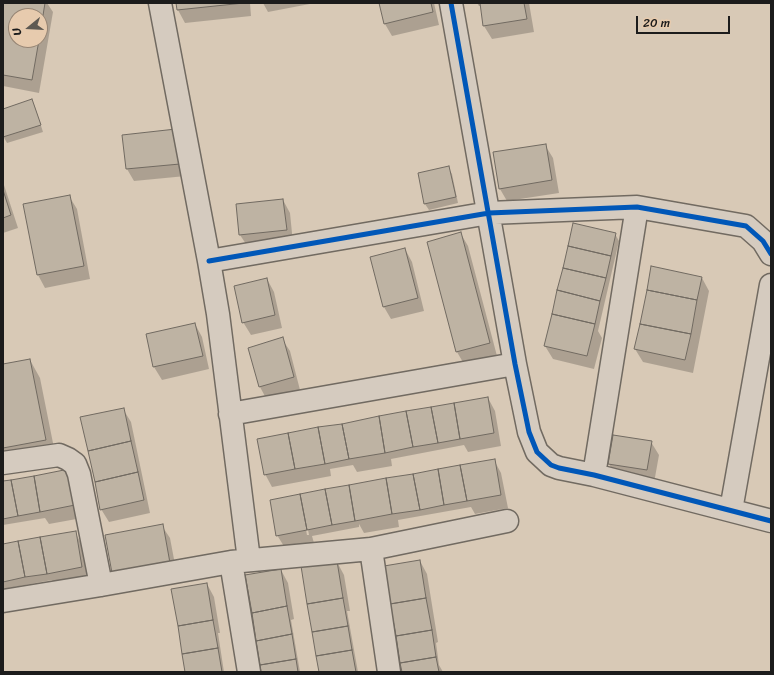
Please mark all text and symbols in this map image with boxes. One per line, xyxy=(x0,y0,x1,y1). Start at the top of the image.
north arrow xyxy=(8,8,48,48)
scale bar xyxy=(638,8,732,34)
text: 20 m xyxy=(643,12,670,34)
text: U xyxy=(7,25,27,38)

